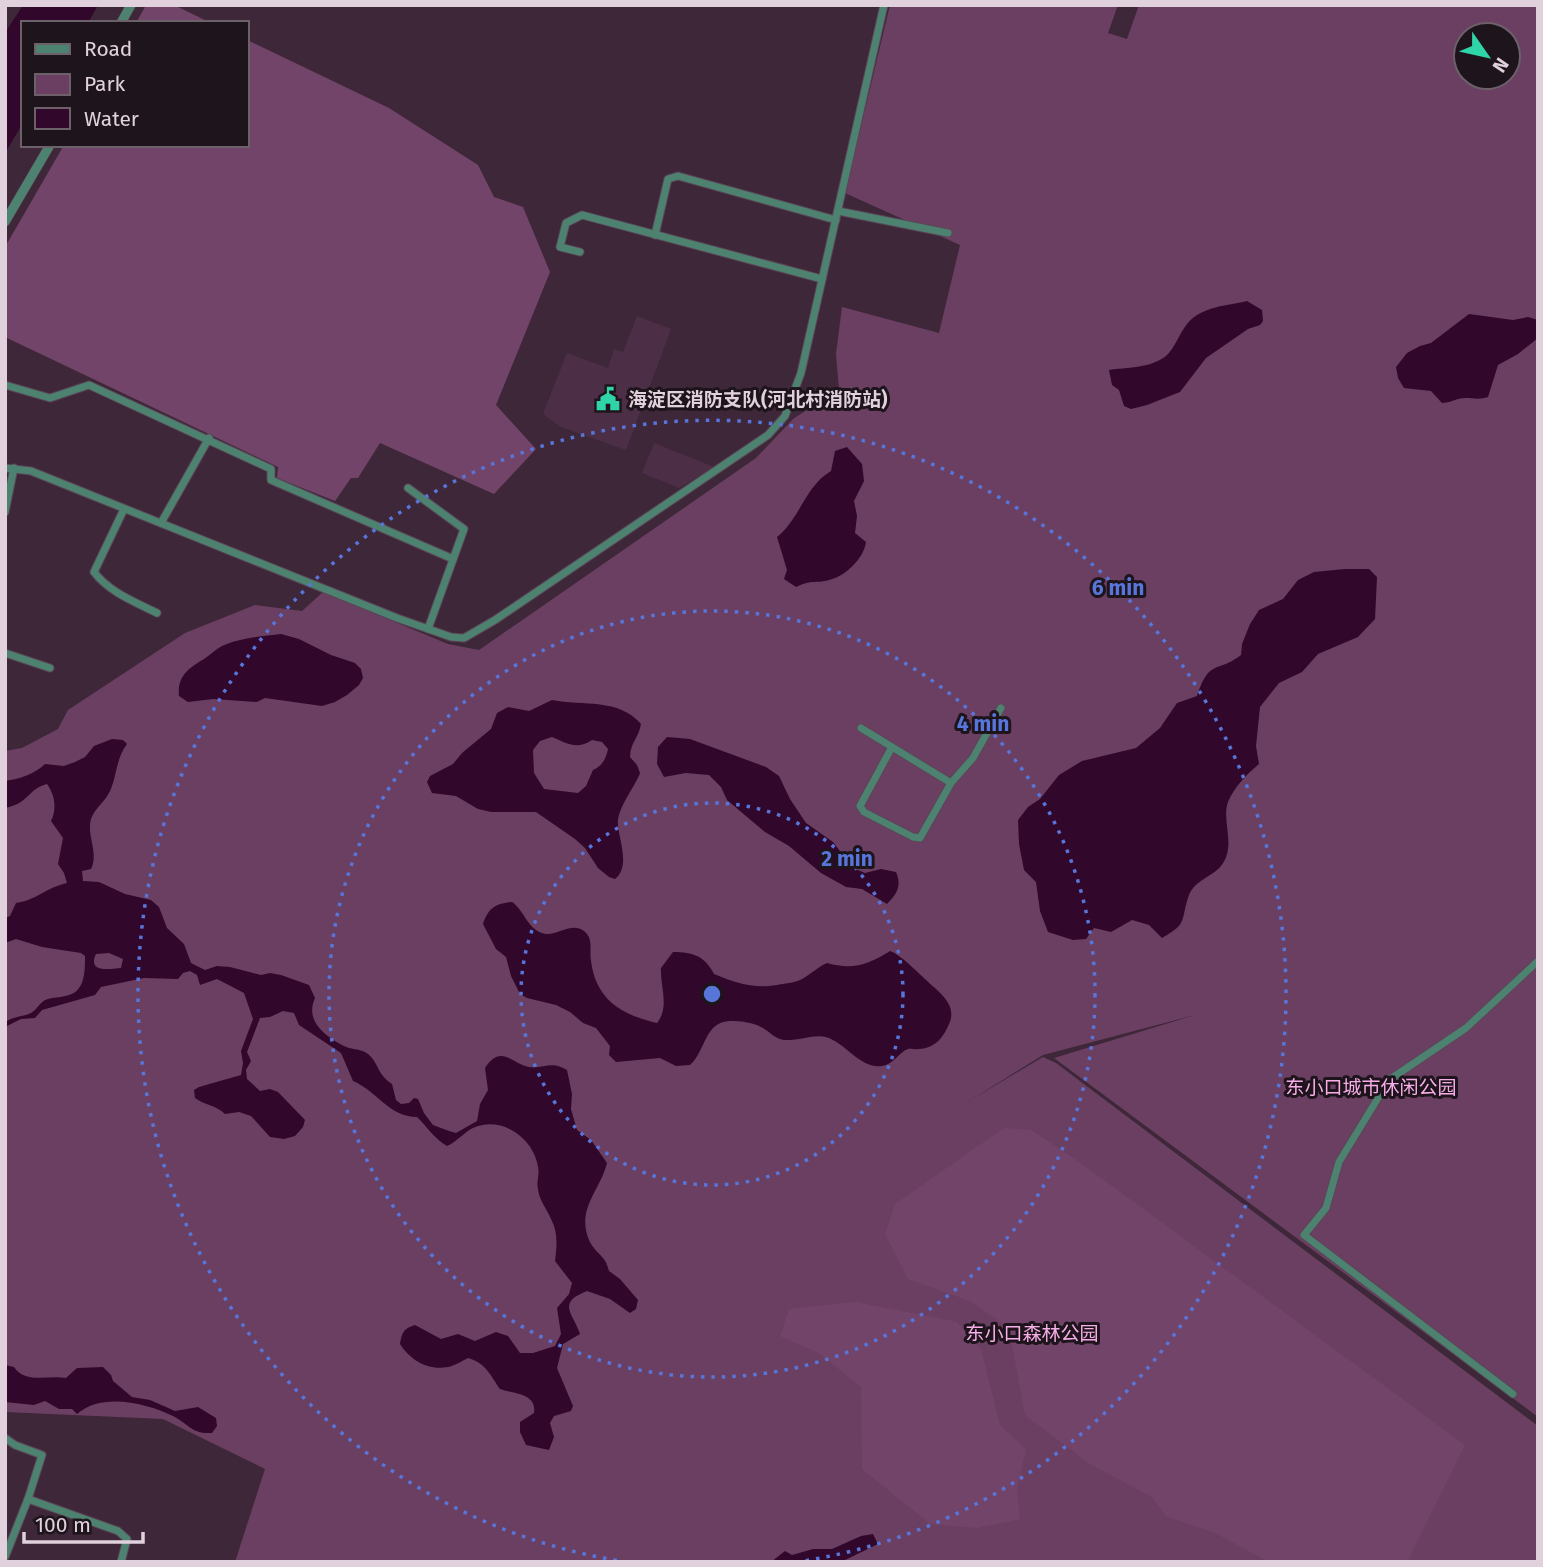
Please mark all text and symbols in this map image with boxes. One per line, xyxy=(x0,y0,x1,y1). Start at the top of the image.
legend xyxy=(21,21,248,147)
north arrow xyxy=(1452,21,1522,91)
text: Road xyxy=(84,36,132,62)
text: N xyxy=(1488,54,1514,77)
text: Park xyxy=(84,71,126,97)
text: Water xyxy=(84,106,139,132)
public building icon: 海淀区消防支队(河北村消防站) xyxy=(594,385,622,413)
place label: 海淀区消防支队(河北村消防站) xyxy=(628,388,887,411)
text: 6 min xyxy=(1092,575,1144,601)
text: 4 min xyxy=(957,711,1009,737)
text: 2 min xyxy=(821,846,873,872)
centre of rings xyxy=(700,982,724,1006)
park label: 东小口城市休闲公园 xyxy=(1285,1076,1457,1099)
park label: 东小口森林公园 xyxy=(965,1322,1099,1345)
scale bar xyxy=(24,1500,144,1544)
text: 100 m xyxy=(35,1512,91,1538)

